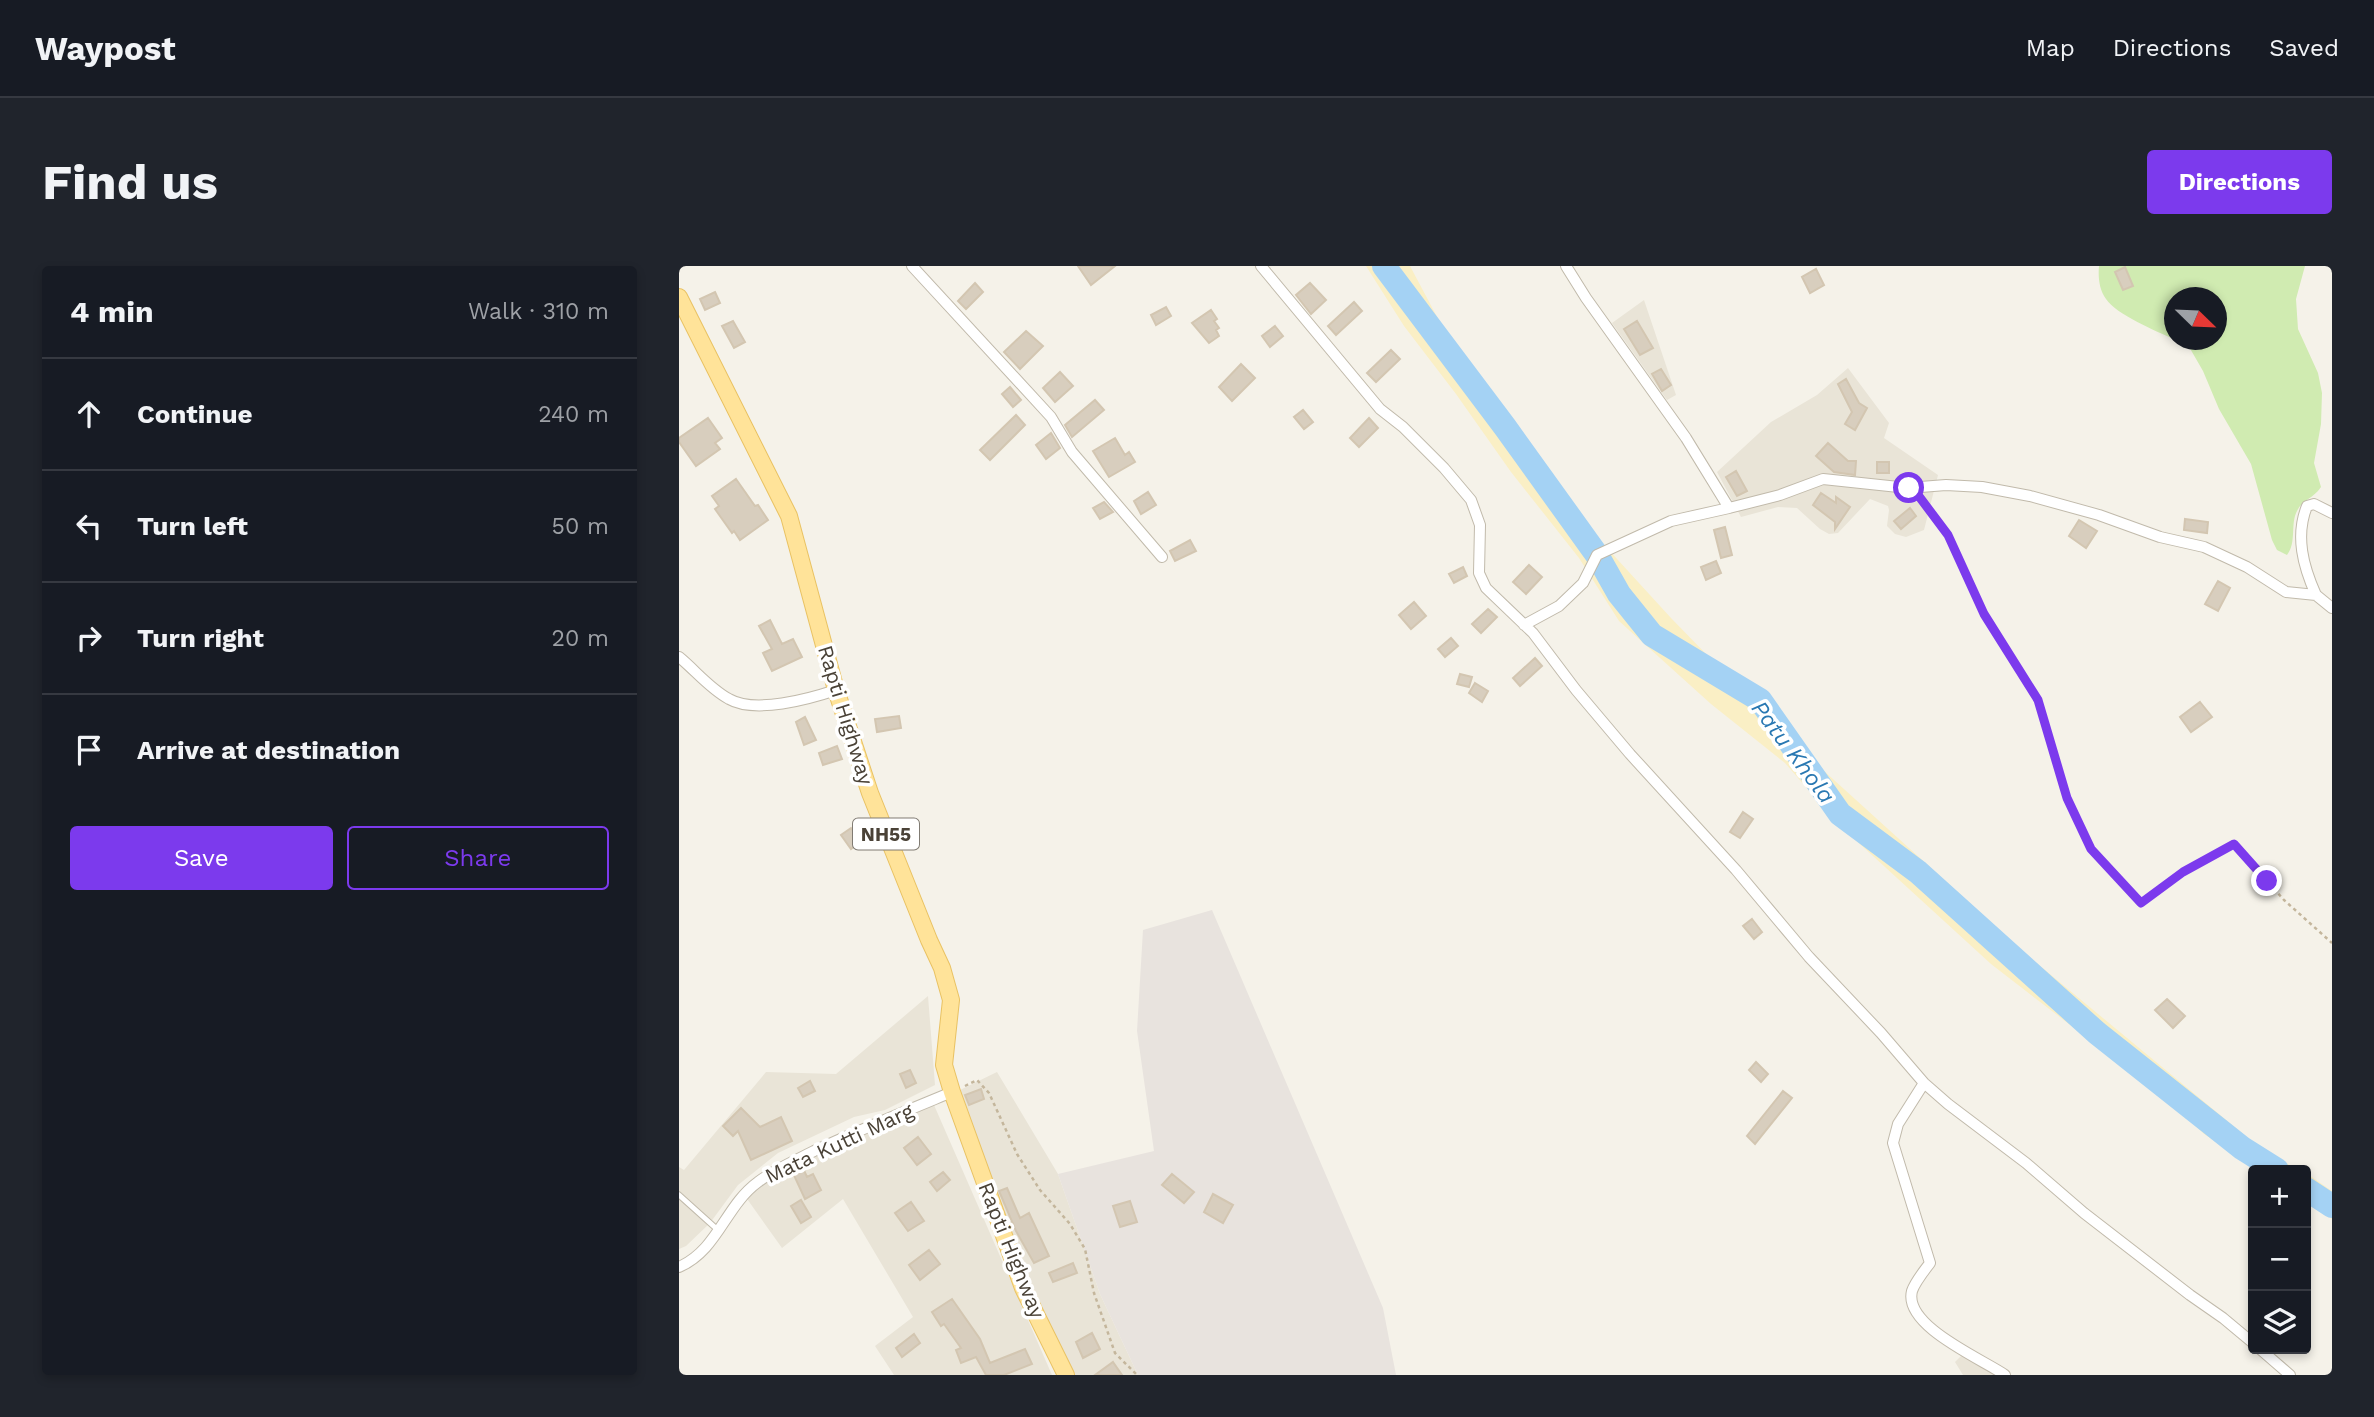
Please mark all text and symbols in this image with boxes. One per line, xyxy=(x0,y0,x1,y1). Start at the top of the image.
text: Waypost xyxy=(35,29,176,68)
text: Map xyxy=(2026,34,2075,62)
text: Directions xyxy=(2113,34,2231,62)
text: Saved xyxy=(2269,34,2339,62)
button: Directions xyxy=(2147,150,2332,214)
text: Find us xyxy=(42,153,218,211)
north arrow xyxy=(2164,287,2227,350)
text: 4 min xyxy=(70,294,154,329)
text: Walk · 310 m xyxy=(468,298,609,325)
icon: ahead xyxy=(70,395,108,433)
text: Continue xyxy=(137,399,253,429)
text: 240 m xyxy=(538,401,609,428)
route start xyxy=(1893,472,1924,503)
icon: left xyxy=(70,507,108,545)
text: Turn left xyxy=(137,511,248,541)
text: 50 m xyxy=(552,513,609,540)
icon: right xyxy=(70,619,108,657)
text: Turn right xyxy=(137,623,264,653)
text: 20 m xyxy=(552,625,609,652)
street label: Rapti Highway xyxy=(813,642,879,788)
water label: Patu Khola xyxy=(1746,695,1840,809)
icon: arrive xyxy=(70,731,108,769)
text: Arrive at destination xyxy=(137,735,400,765)
road number: NH55 xyxy=(853,818,919,849)
button: Save xyxy=(70,826,333,890)
button: Share xyxy=(347,826,609,890)
route end xyxy=(2251,865,2282,896)
street label: Mata Kutti Marg xyxy=(761,1097,918,1188)
map controls xyxy=(2248,1165,2311,1354)
button: + xyxy=(2248,1165,2311,1228)
street label: Rapti Highway xyxy=(973,1178,1051,1322)
button: − xyxy=(2248,1228,2311,1291)
button: layers xyxy=(2248,1291,2311,1354)

